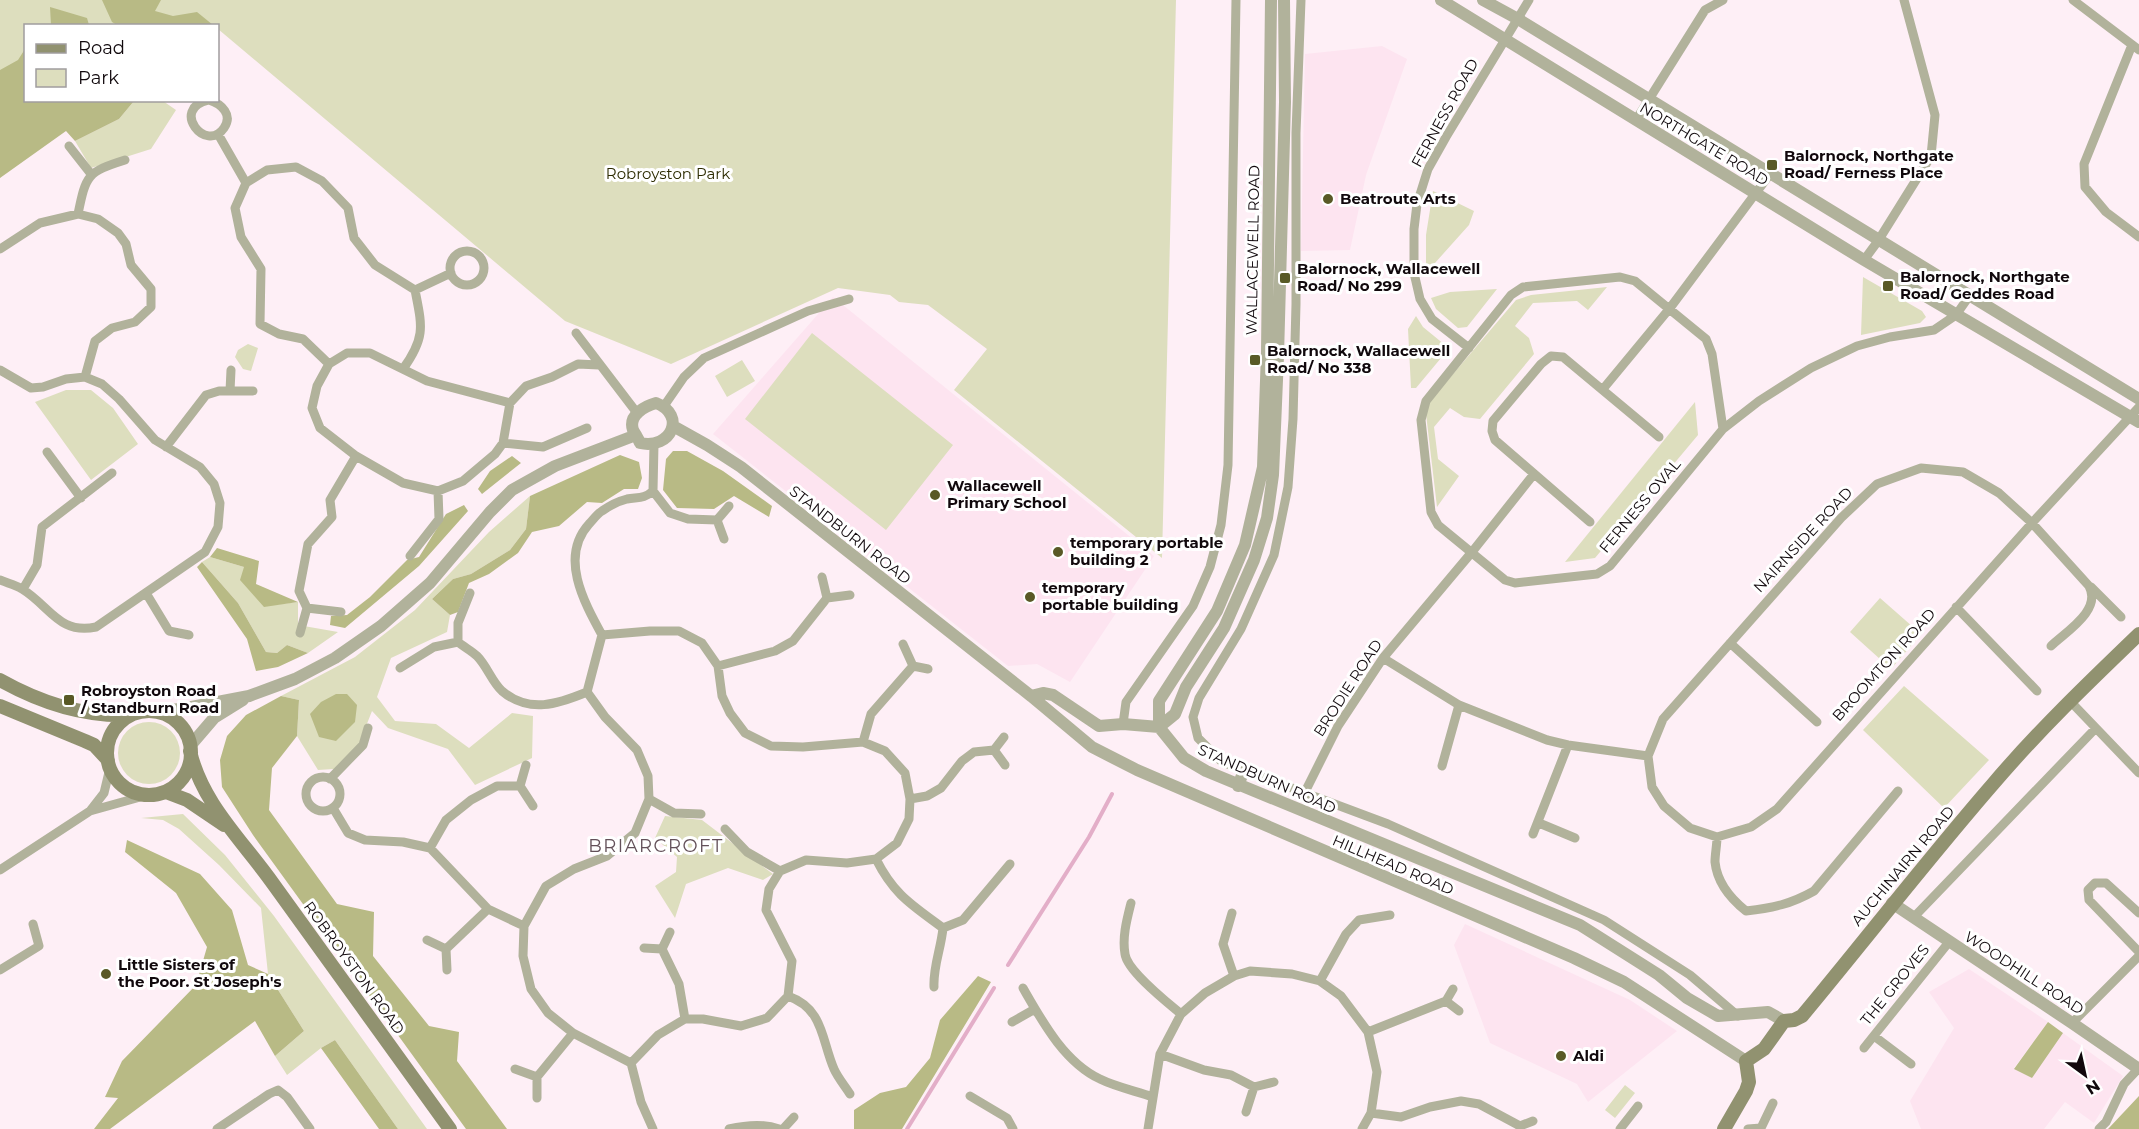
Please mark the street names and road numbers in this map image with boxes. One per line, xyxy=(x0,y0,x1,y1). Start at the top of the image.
street label: FERNESS ROAD xyxy=(1407,55,1482,170)
street label: NORTHGATE ROAD xyxy=(1636,98,1772,190)
street label: WALLACEWELL ROAD xyxy=(1242,165,1263,335)
street label: FERNESS OVAL xyxy=(1595,455,1685,557)
street label: STANDBURN ROAD xyxy=(786,481,915,588)
street label: NAIRNSIDE ROAD xyxy=(1749,483,1856,596)
street label: BROOMTON ROAD xyxy=(1828,604,1939,725)
street label: BRODIE ROAD xyxy=(1309,636,1386,740)
street label: STANDBURN ROAD xyxy=(1195,740,1339,818)
street label: AUCHINAIRN ROAD xyxy=(1847,802,1958,929)
street label: HILLHEAD ROAD xyxy=(1330,830,1457,899)
street label: ROBROYSTON ROAD xyxy=(300,898,409,1038)
street label: WOODHILL ROAD xyxy=(1961,927,2088,1018)
street label: THE GROVES xyxy=(1856,940,1933,1029)

